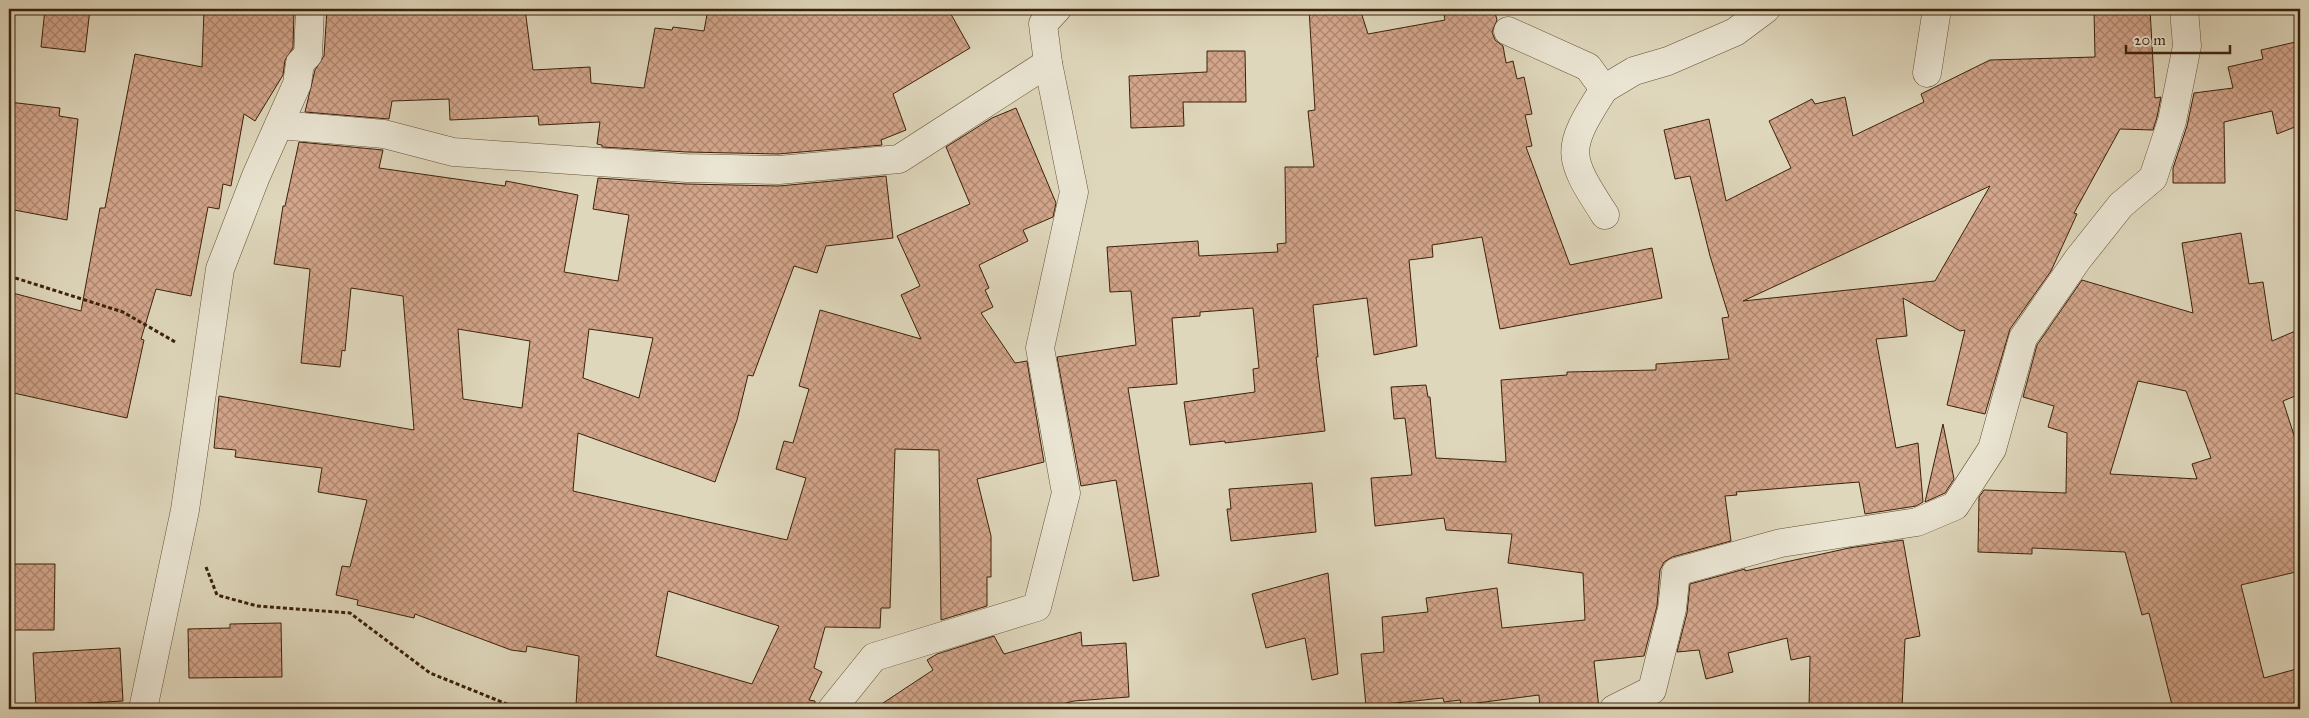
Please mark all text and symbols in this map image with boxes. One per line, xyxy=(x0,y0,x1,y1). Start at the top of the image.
scale bar xyxy=(2126,22,2230,54)
text: 20 m xyxy=(2134,31,2166,49)

